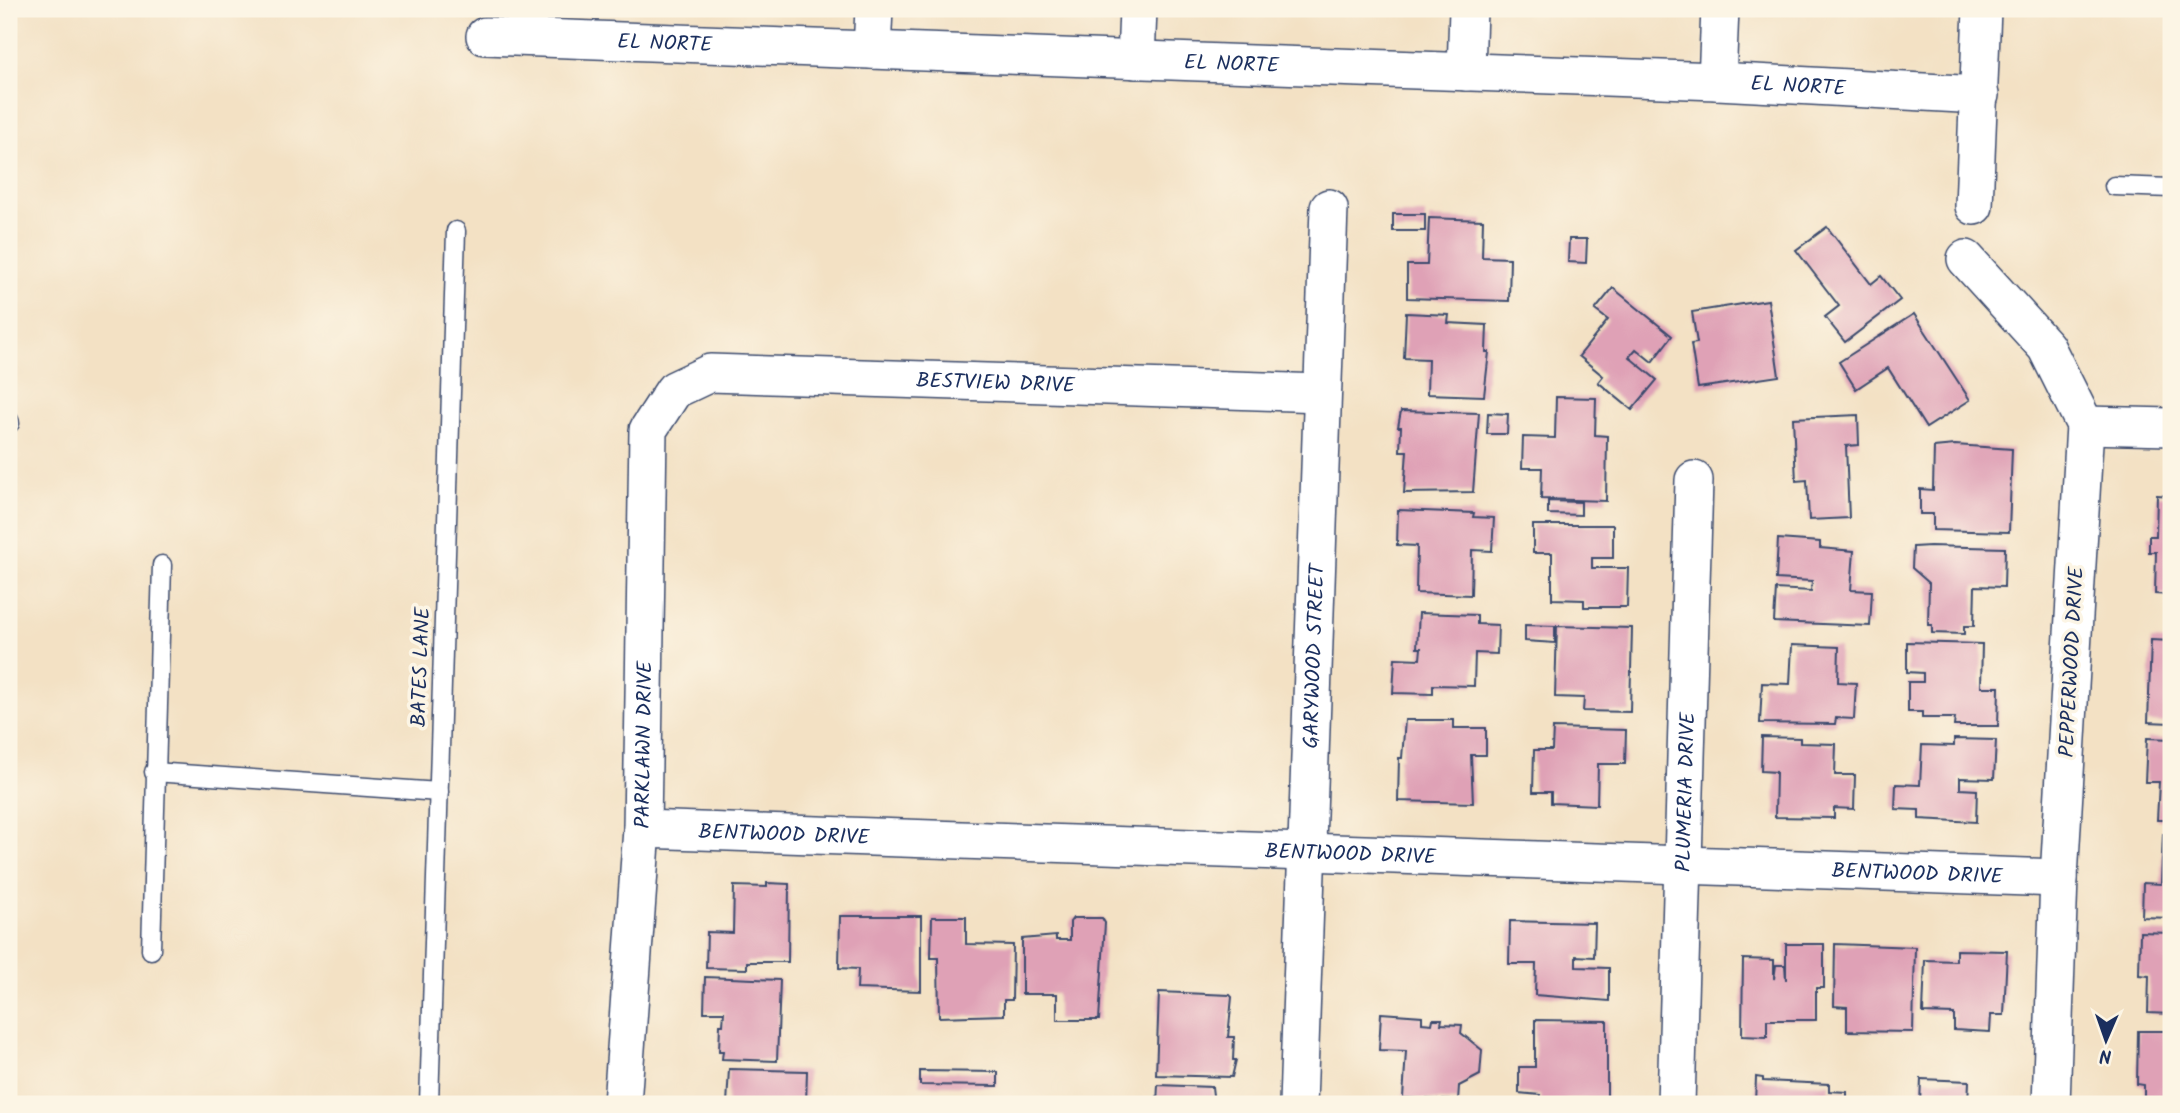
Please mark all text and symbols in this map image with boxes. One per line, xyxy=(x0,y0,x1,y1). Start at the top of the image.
street label: EL NORTE xyxy=(617,26,714,62)
street label: EL NORTE xyxy=(1183,47,1280,83)
street label: EL NORTE xyxy=(1750,68,1847,106)
street label: BESTVIEW DRIVE xyxy=(916,365,1076,403)
street label: GARYWOOD STREET xyxy=(1295,562,1335,749)
street label: PEPPERWOOD DRIVE xyxy=(2051,565,2094,758)
street label: BATES LANE xyxy=(403,606,440,728)
street label: PARKLAWN DRIVE xyxy=(627,660,663,829)
street label: PLUMERIA DRIVE xyxy=(1668,711,1705,873)
street label: BENTWOOD DRIVE xyxy=(698,816,871,855)
street label: BENTWOOD DRIVE xyxy=(1264,836,1437,874)
street label: BENTWOOD DRIVE xyxy=(1831,855,2004,894)
north arrow xyxy=(2072,1004,2142,1074)
text: N xyxy=(2099,1040,2112,1070)

